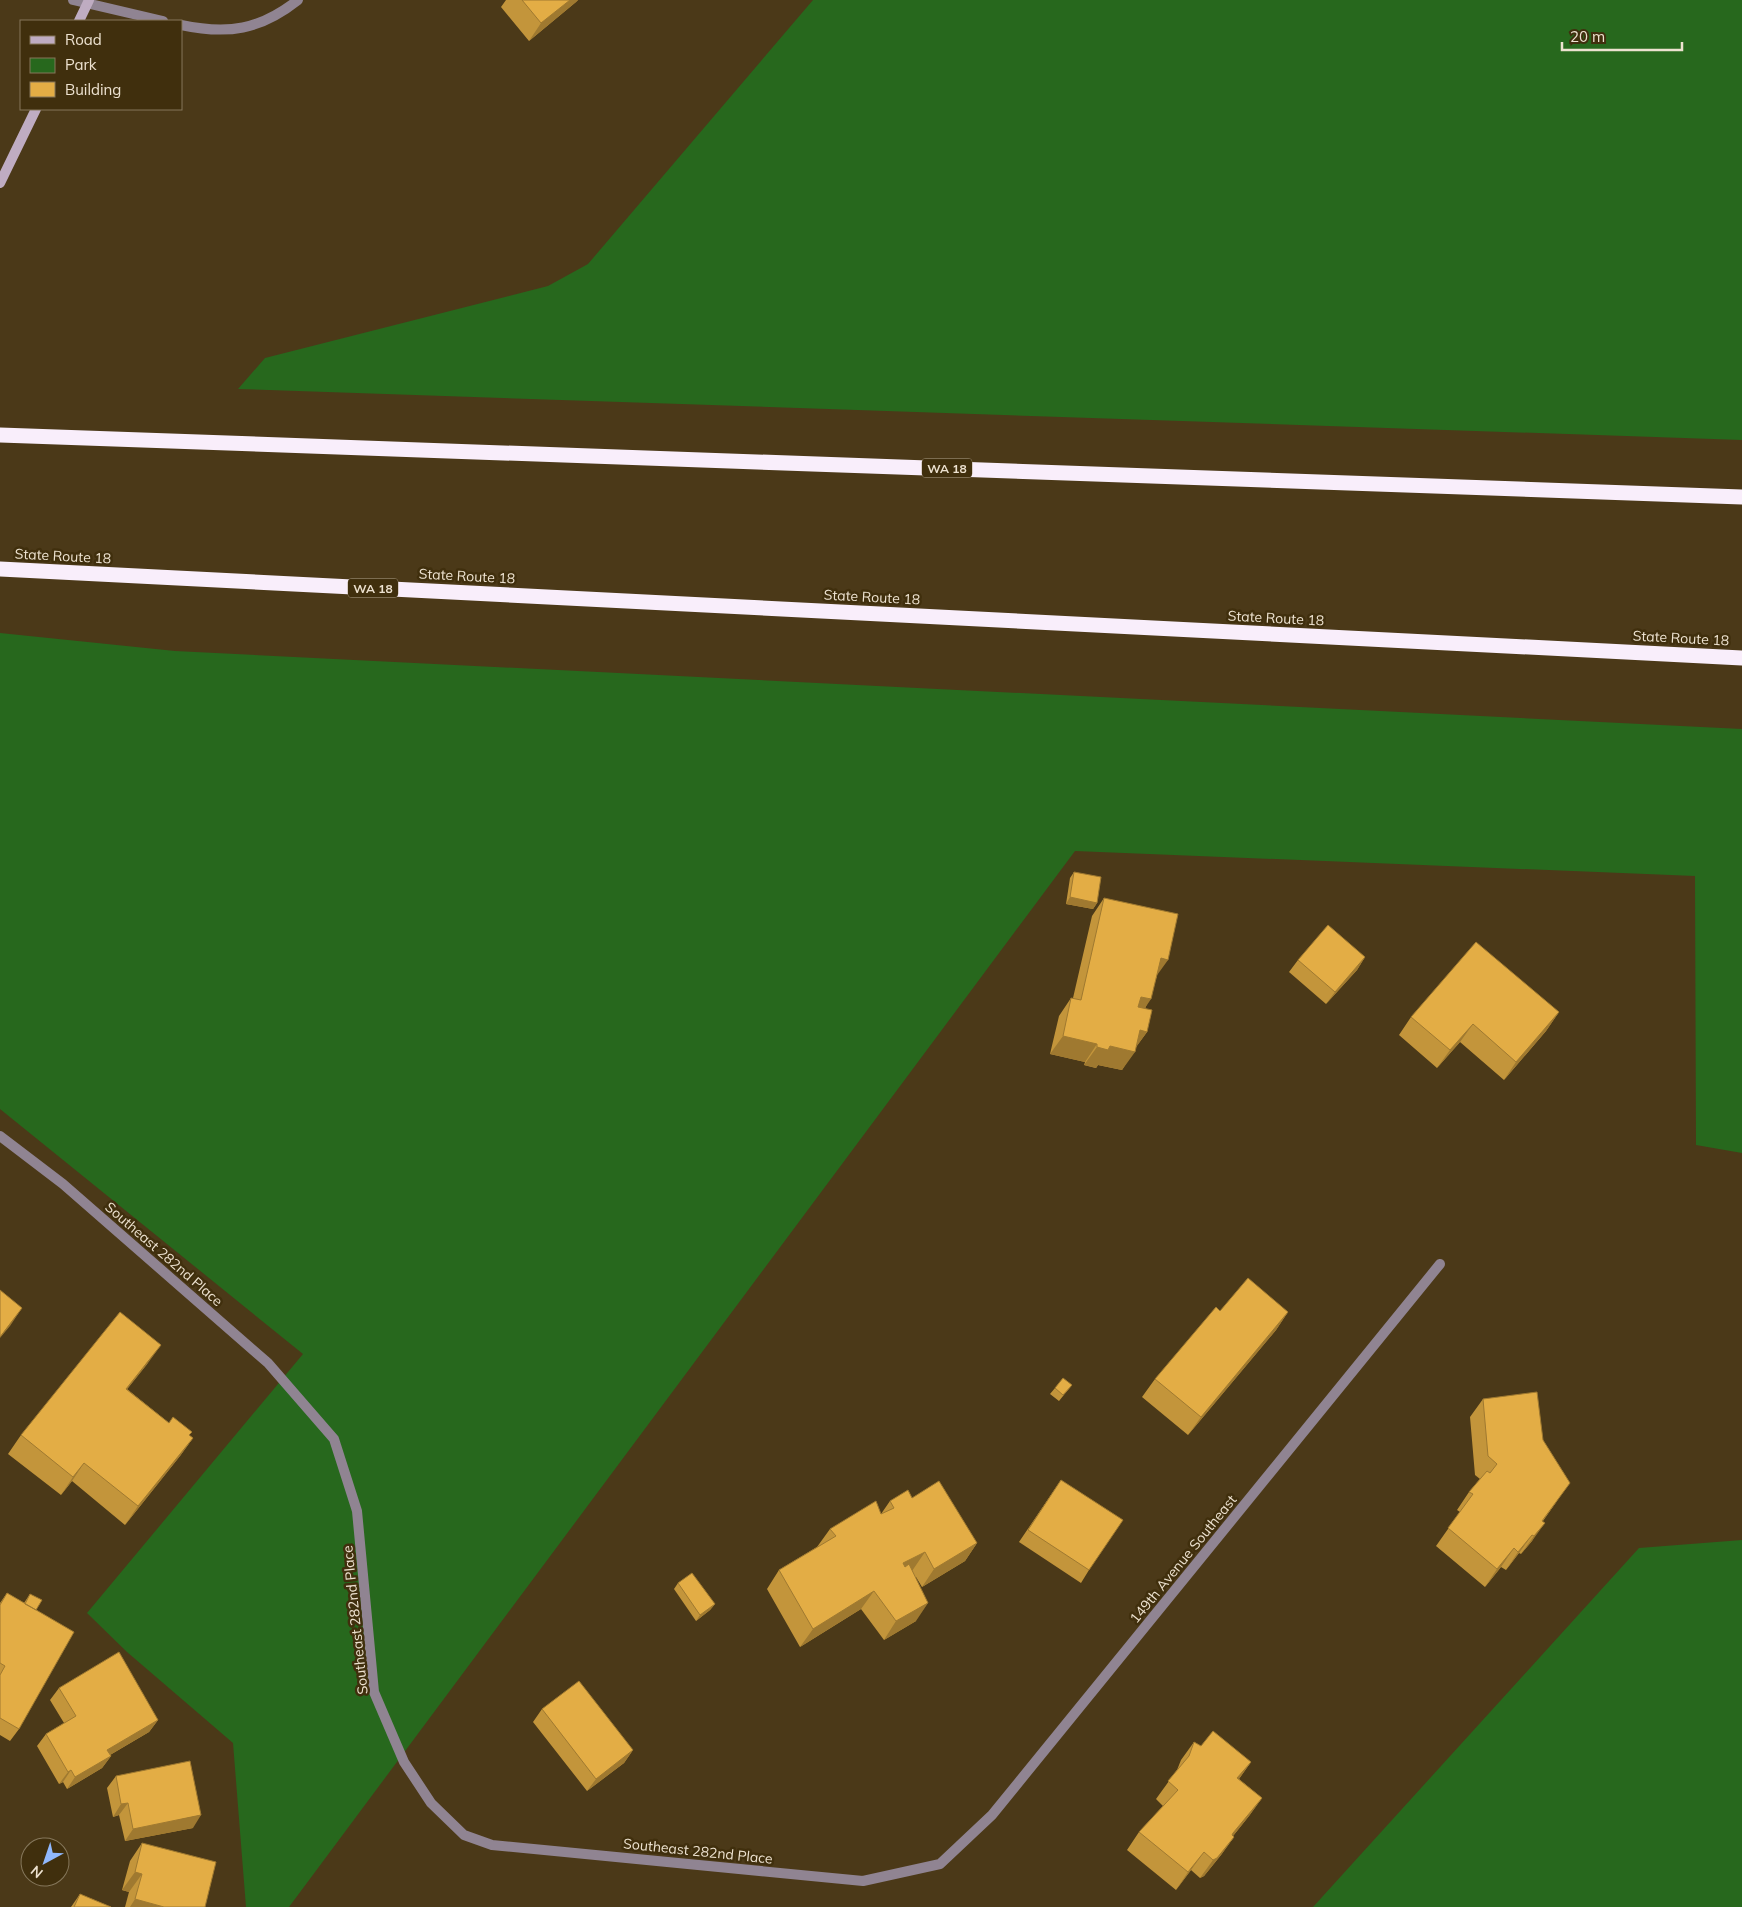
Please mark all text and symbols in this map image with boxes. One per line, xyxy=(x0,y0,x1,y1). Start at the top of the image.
legend xyxy=(20,20,182,110)
scale bar xyxy=(1562,20,1682,52)
text: 20 m xyxy=(1570,27,1605,46)
text: Road xyxy=(65,30,102,49)
text: Park xyxy=(65,55,97,74)
text: Building xyxy=(65,80,121,99)
road number: WA 18 xyxy=(922,458,972,478)
street label: State Route 18 xyxy=(14,544,112,568)
street label: State Route 18 xyxy=(418,564,516,588)
road number: WA 18 xyxy=(348,578,398,598)
street label: State Route 18 xyxy=(823,585,921,609)
street label: State Route 18 xyxy=(1227,606,1325,630)
street label: State Route 18 xyxy=(1632,626,1730,650)
street label: Southeast 282nd Place xyxy=(101,1198,227,1310)
street label: 149th Avenue Southeast xyxy=(1126,1491,1240,1627)
street label: Southeast 282nd Place xyxy=(338,1544,372,1696)
street label: Southeast 282nd Place xyxy=(622,1834,774,1868)
north arrow xyxy=(20,1837,70,1887)
text: N xyxy=(27,1862,46,1882)

